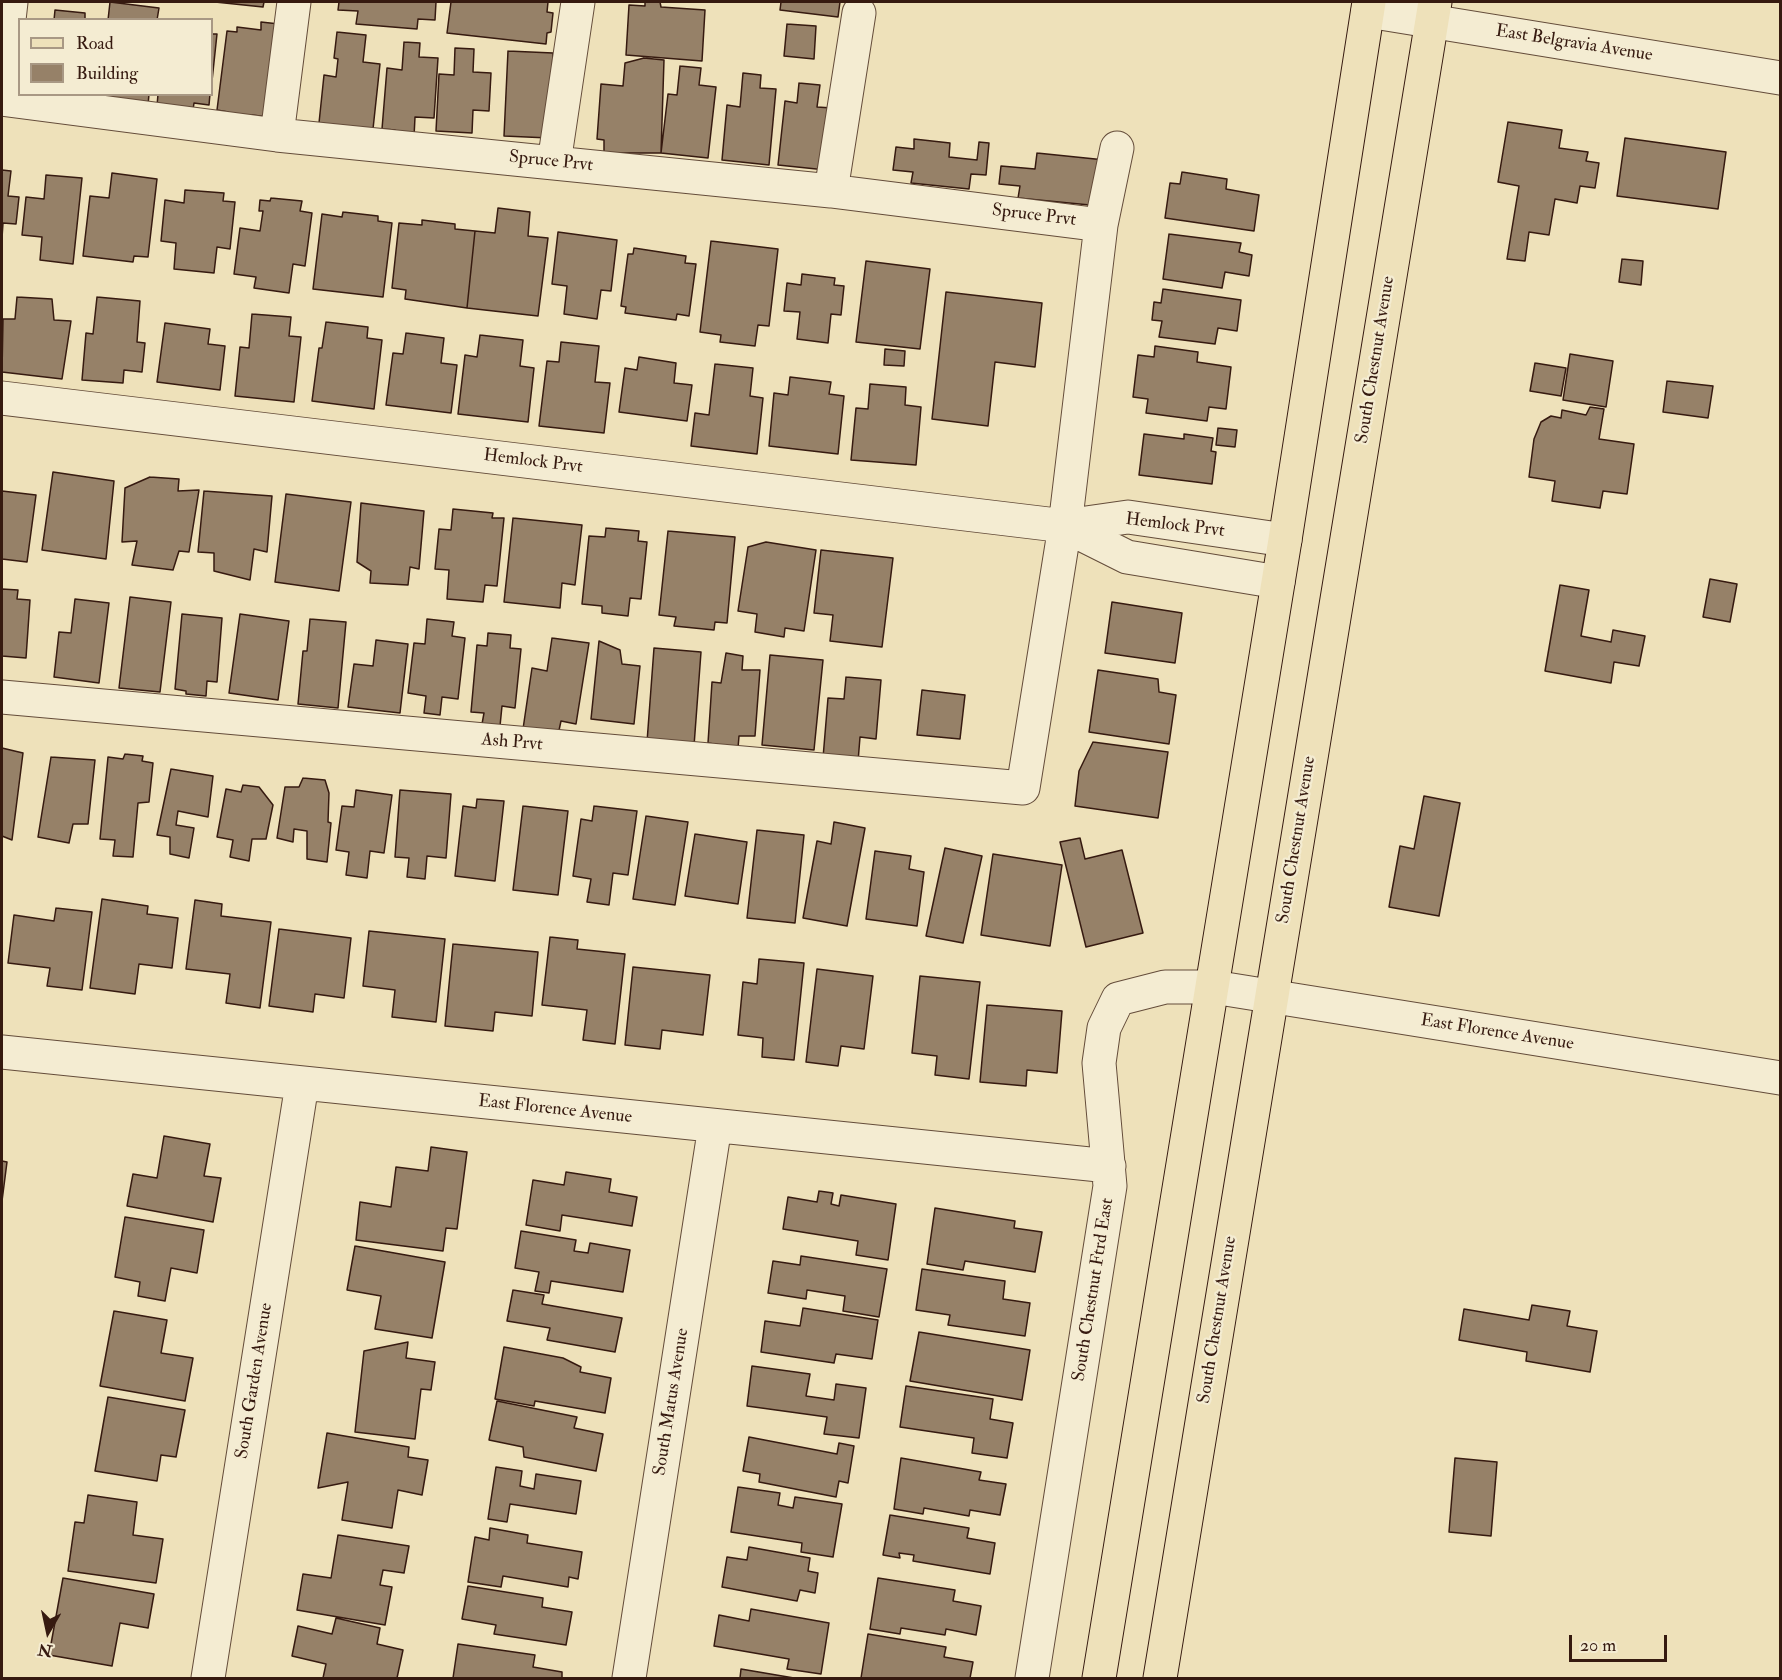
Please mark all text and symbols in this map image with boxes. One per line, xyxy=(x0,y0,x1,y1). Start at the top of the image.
legend xyxy=(18,18,213,96)
street label: East Belgravia Avenue xyxy=(1494,21,1654,67)
text: Road xyxy=(76,32,114,55)
text: Building xyxy=(76,62,138,85)
street label: Spruce Prvt xyxy=(508,147,594,177)
street label: Spruce Prvt xyxy=(991,200,1077,232)
street label: South Chestnut Avenue xyxy=(1352,275,1400,445)
street label: Hemlock Prvt xyxy=(482,445,584,479)
street label: Hemlock Prvt xyxy=(1124,509,1226,543)
street label: Ash Prvt xyxy=(480,730,544,756)
street label: South Chestnut Avenue xyxy=(1273,755,1321,925)
street label: East Florence Avenue xyxy=(1419,1010,1575,1056)
street label: East Florence Avenue xyxy=(477,1091,633,1129)
street label: South Chestnut Ftrd East xyxy=(1069,1197,1119,1383)
street label: South Chestnut Avenue xyxy=(1194,1235,1242,1405)
street label: South Garden Avenue xyxy=(232,1301,278,1461)
street label: South Matus Avenue xyxy=(650,1327,694,1477)
north arrow xyxy=(18,1602,78,1662)
scale bar xyxy=(1572,1623,1670,1661)
text: 20 m xyxy=(1580,1634,1616,1657)
text: N xyxy=(37,1639,54,1661)

